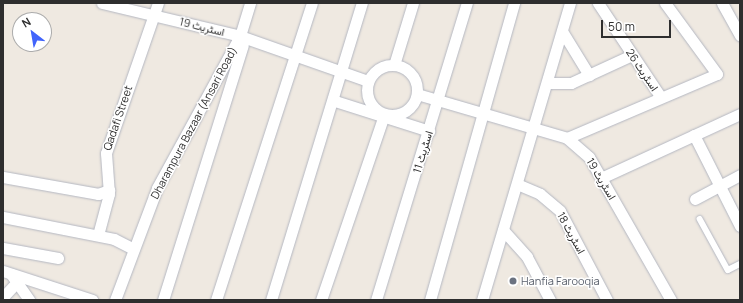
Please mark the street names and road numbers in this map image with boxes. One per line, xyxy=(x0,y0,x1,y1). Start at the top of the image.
street label: اسٹریٹ 19 xyxy=(178,15,226,39)
street label: Dharampura Bazaar (Ansari Road) xyxy=(148,45,240,201)
street label: اسٹریٹ 26 xyxy=(623,46,661,94)
street label: Qadafi Street xyxy=(101,84,135,152)
street label: اسٹریٹ 11 xyxy=(410,129,436,175)
street label: اسٹریٹ 19 xyxy=(583,156,619,202)
street label: اسٹریٹ 18 xyxy=(554,210,588,256)

